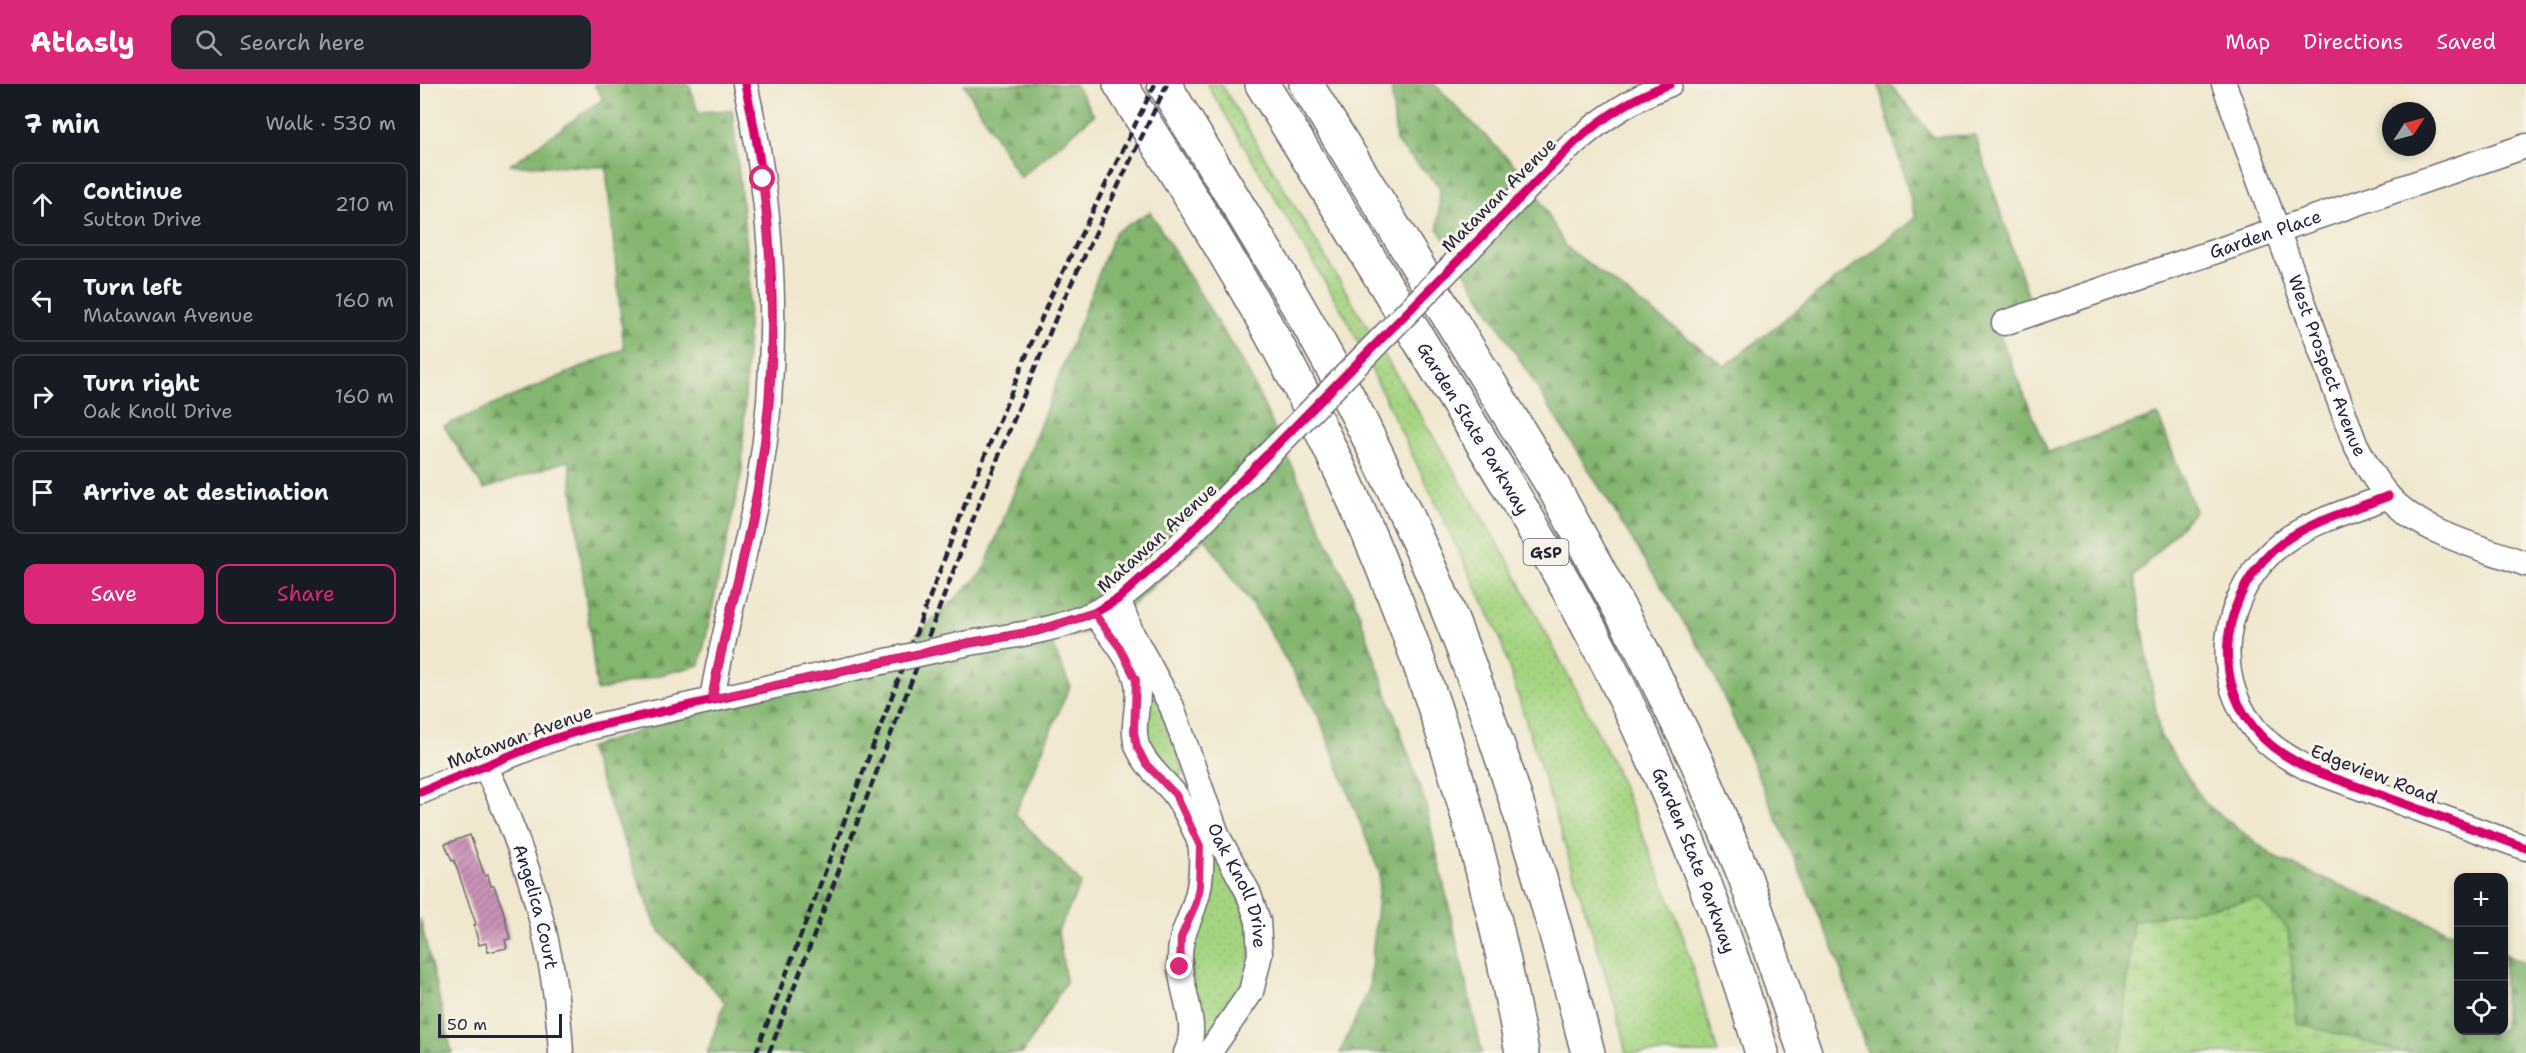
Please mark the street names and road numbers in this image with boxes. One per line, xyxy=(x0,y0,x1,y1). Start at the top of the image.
street label: Matawan Avenue xyxy=(1436,132,1562,258)
street label: Garden Place xyxy=(2206,204,2324,264)
street label: West Prospect Avenue xyxy=(2282,271,2372,461)
street label: Garden State Parkway xyxy=(1411,338,1535,519)
street label: Matawan Avenue xyxy=(1092,478,1222,598)
road number: GSP xyxy=(1524,539,1568,565)
street label: Matawan Avenue xyxy=(444,699,596,775)
street label: Edgeview Road xyxy=(2307,739,2441,809)
street label: Garden State Parkway xyxy=(1646,764,1741,957)
street label: Oak Knoll Drive xyxy=(1202,820,1272,949)
street label: Angelica Court xyxy=(507,841,563,971)

